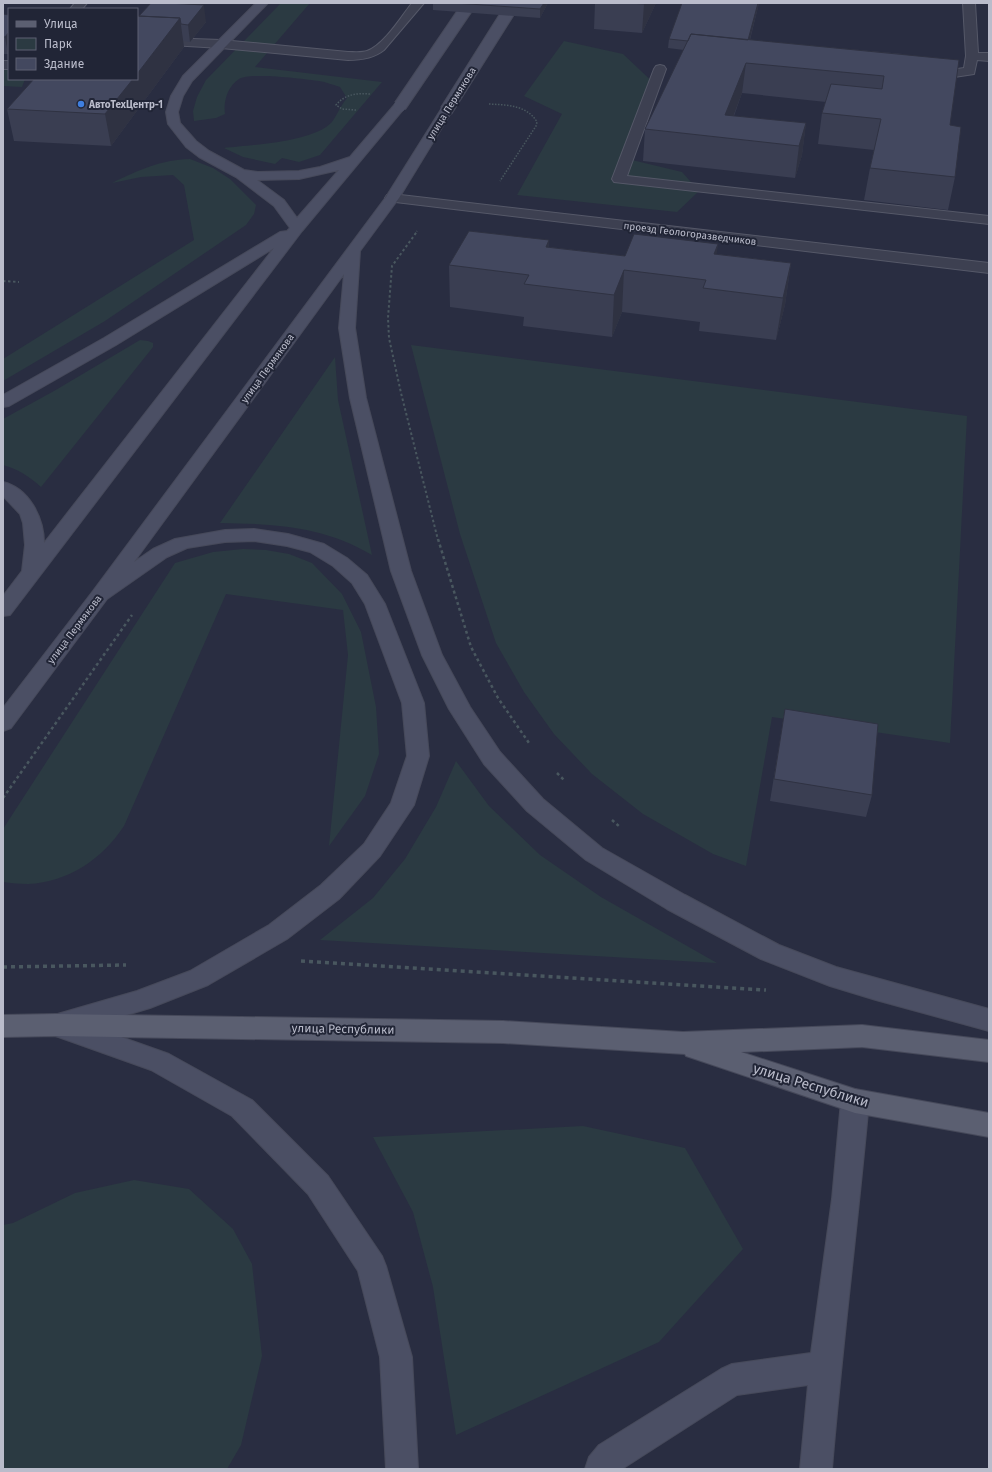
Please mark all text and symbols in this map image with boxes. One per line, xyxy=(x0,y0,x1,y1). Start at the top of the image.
legend xyxy=(8,8,138,80)
text: Улица xyxy=(44,17,78,31)
text: Парк xyxy=(44,37,73,51)
text: Здание xyxy=(44,57,84,71)
street label: улица Пермякова xyxy=(425,65,479,142)
marker: АвтоТехЦентр-1 xyxy=(76,99,86,109)
place label: АвтоТехЦентр-1 xyxy=(88,99,163,111)
street label: проезд Геологоразведчиков xyxy=(623,220,757,248)
street label: улица Пермякова xyxy=(239,332,297,406)
street label: улица Пермякова xyxy=(45,593,105,666)
street label: улица Республики xyxy=(291,1021,395,1037)
street label: улица Республики xyxy=(751,1060,871,1111)

